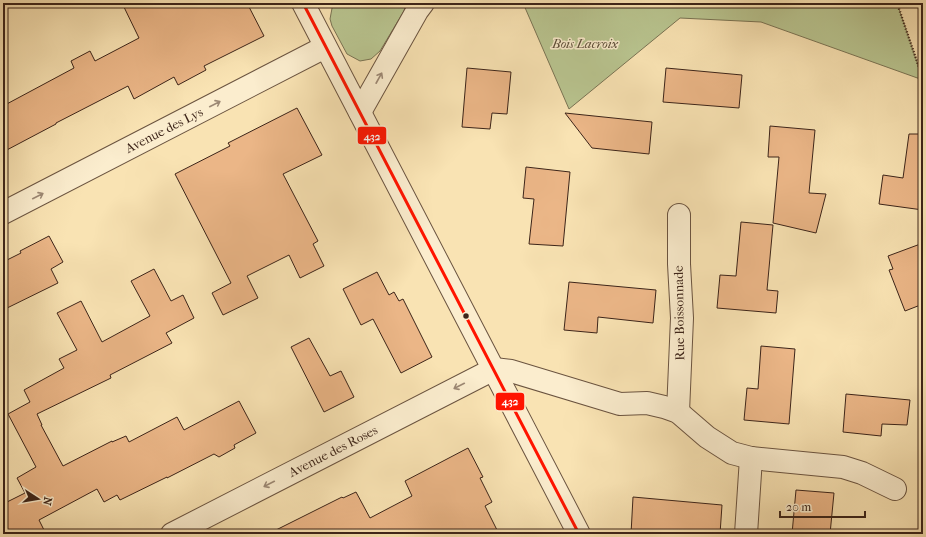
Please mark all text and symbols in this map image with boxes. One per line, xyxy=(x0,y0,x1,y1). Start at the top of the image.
park label: Bois Lacroix xyxy=(551,36,619,51)
one-way arrow xyxy=(376,72,383,84)
one-way arrow xyxy=(209,100,221,107)
street label: Avenue des Lys xyxy=(122,104,205,156)
line badge: 432 xyxy=(357,126,387,145)
text: 432 xyxy=(363,130,381,143)
one-way arrow xyxy=(31,191,43,199)
street label: Rue Boissonnade xyxy=(671,265,687,361)
unlabelled marker xyxy=(461,311,471,321)
one-way arrow xyxy=(453,383,465,391)
line badge: 432 xyxy=(495,392,525,411)
text: 432 xyxy=(501,395,519,408)
street label: Avenue des Roses xyxy=(285,422,380,480)
north arrow xyxy=(18,479,58,519)
one-way arrow xyxy=(263,481,275,489)
scale bar xyxy=(780,493,865,519)
text: N xyxy=(40,496,55,507)
text: 20 m xyxy=(786,500,811,514)

